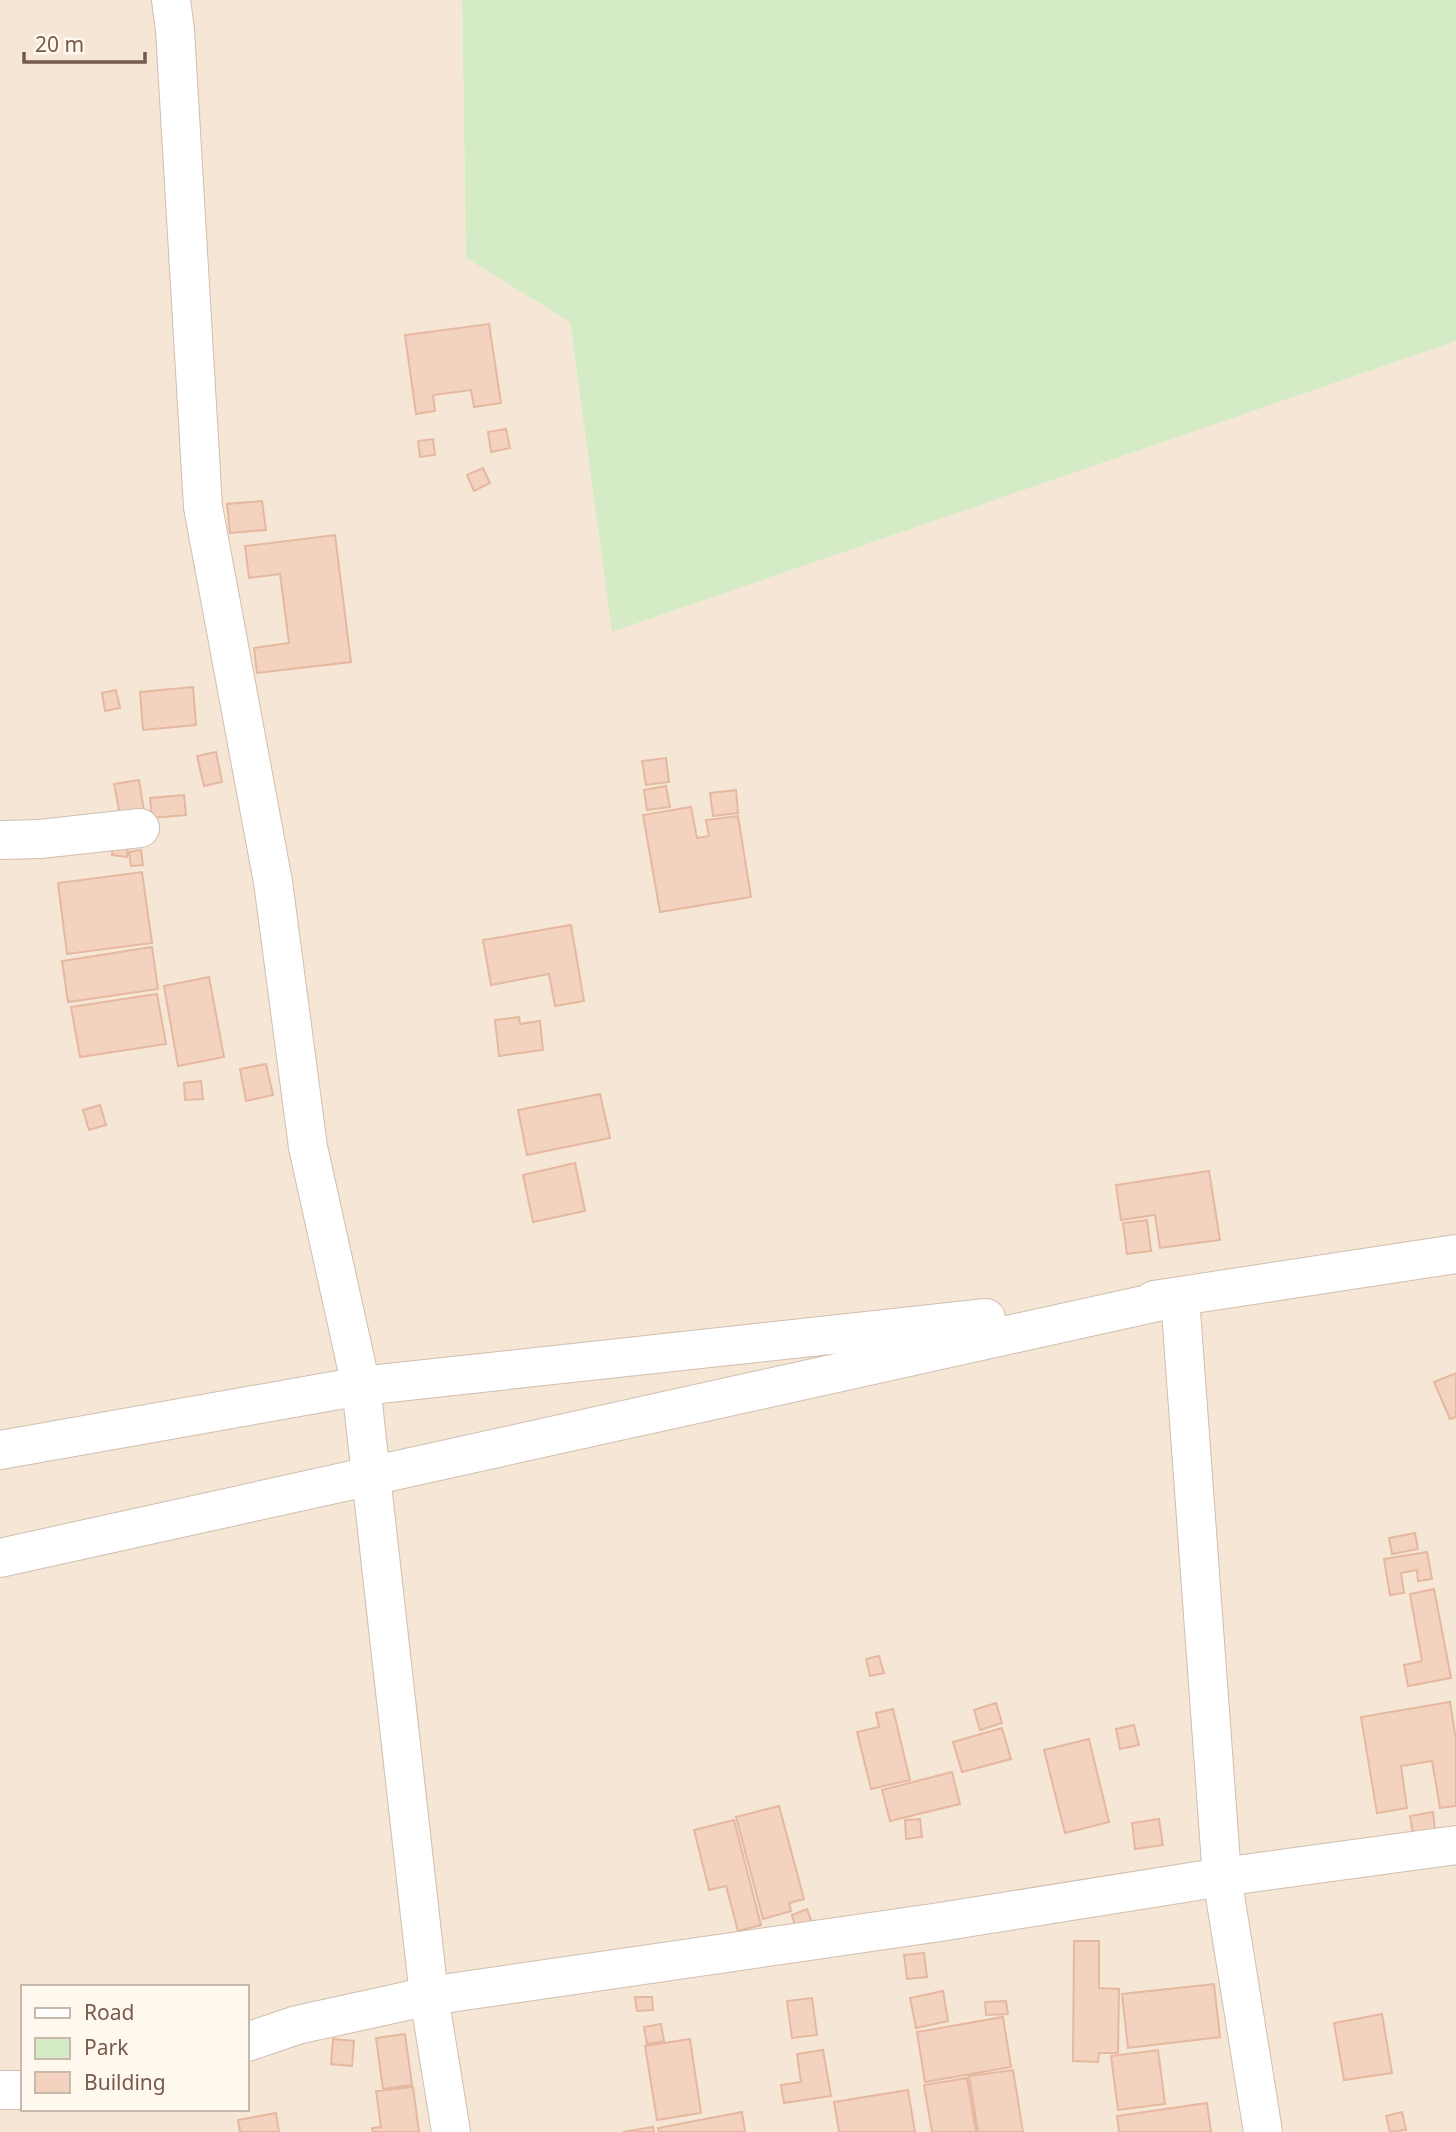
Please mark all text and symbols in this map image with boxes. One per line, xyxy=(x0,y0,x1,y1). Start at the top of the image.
scale bar xyxy=(24,21,145,65)
text: 20 m xyxy=(35,30,84,58)
legend xyxy=(21,1985,248,2111)
text: Road xyxy=(84,1998,134,2026)
text: Park xyxy=(84,2033,129,2061)
text: Building xyxy=(84,2068,166,2096)

